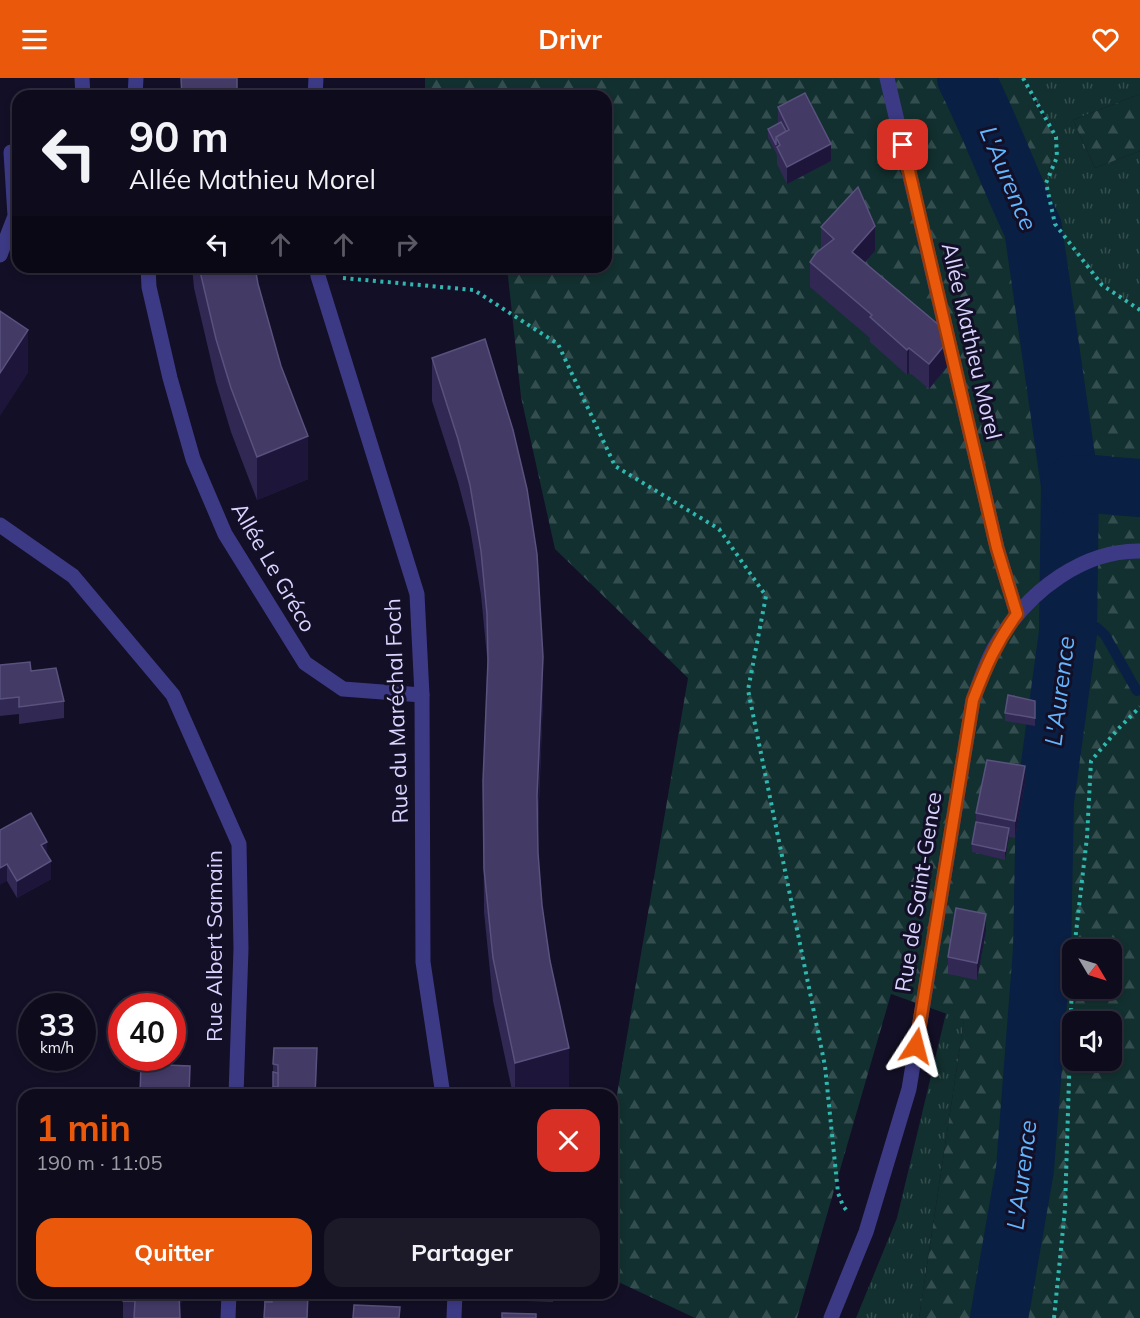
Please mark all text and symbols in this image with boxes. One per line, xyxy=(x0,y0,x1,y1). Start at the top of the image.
text: Drivr xyxy=(538,22,602,56)
icon: menu xyxy=(18,23,51,56)
icon: heart xyxy=(1089,23,1122,56)
text: 90 m xyxy=(129,110,229,163)
icon: left xyxy=(30,114,108,192)
pin xyxy=(877,119,928,170)
water label: L'Aurence xyxy=(974,121,1044,235)
icon: arrive xyxy=(886,128,919,161)
text: Allée Mathieu Morel xyxy=(129,162,376,196)
icon: left xyxy=(201,228,234,261)
icon: ahead xyxy=(264,228,297,261)
icon: ahead xyxy=(327,228,360,261)
icon: right xyxy=(390,228,423,261)
street label: Allée Mathieu Morel xyxy=(936,240,1008,442)
street label: Allée Le Gréco xyxy=(226,497,322,637)
street label: Rue du Maréchal Foch xyxy=(378,598,414,824)
water label: L'Aurence xyxy=(1037,634,1081,748)
street label: Rue de Saint-Gence xyxy=(888,790,948,994)
street label: Rue Albert Samain xyxy=(200,850,228,1042)
north arrow xyxy=(1062,939,1122,999)
map controls xyxy=(1062,939,1122,1071)
speed limit sign: 40 xyxy=(108,993,186,1071)
text: 33 xyxy=(39,1006,75,1044)
button: sound xyxy=(1062,1011,1122,1071)
position arrow xyxy=(884,1014,948,1078)
text: km/h xyxy=(40,1038,74,1057)
text: 1 min xyxy=(36,1105,131,1150)
button: close xyxy=(537,1109,600,1172)
water label: L'Aurence xyxy=(999,1118,1043,1232)
text: 190 m · 11:05 xyxy=(36,1150,162,1175)
button: Quitter xyxy=(36,1218,312,1287)
button: Partager xyxy=(324,1218,600,1287)

